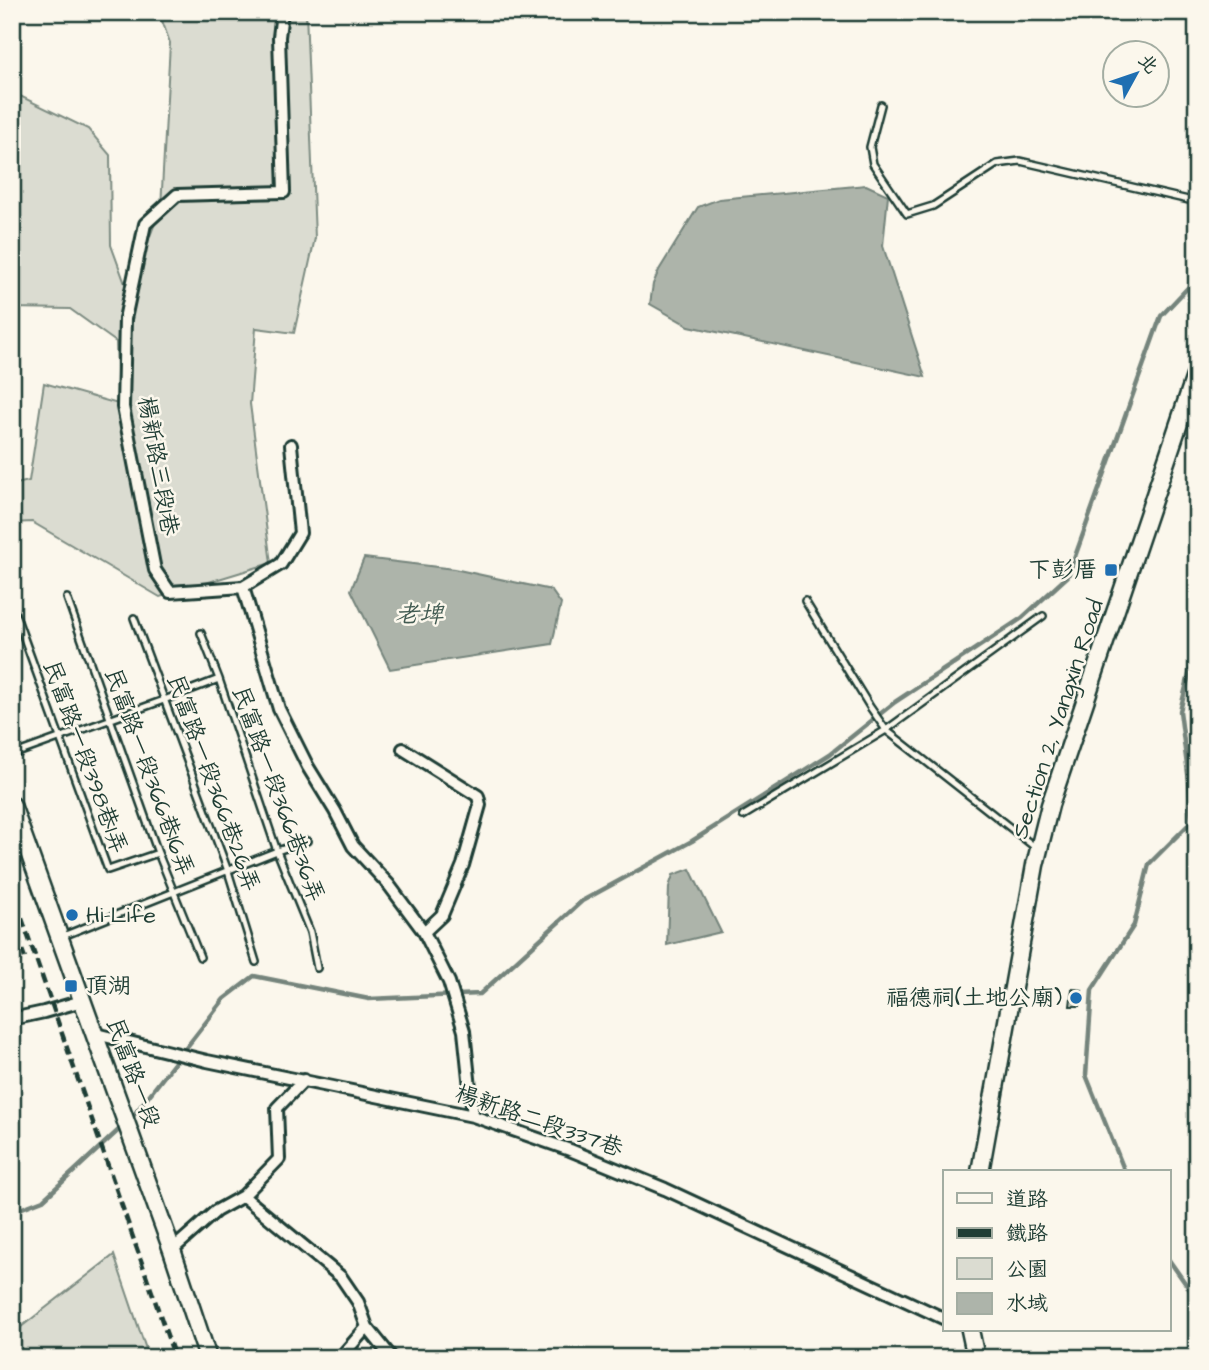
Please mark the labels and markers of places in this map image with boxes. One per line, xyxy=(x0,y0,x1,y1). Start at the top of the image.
place label: 下彭厝 xyxy=(1028,554,1097,586)
marker: 下彭厝 xyxy=(1103,562,1119,578)
place label: Hi-Life xyxy=(86,899,156,931)
marker: Hi-Life xyxy=(64,907,80,923)
place label: 頂湖 xyxy=(85,970,131,1002)
marker: 頂湖 xyxy=(63,978,79,994)
place label: 福德祠(土地公廟) xyxy=(886,982,1062,1014)
marker: 福德祠(土地公廟) xyxy=(1068,990,1084,1006)

